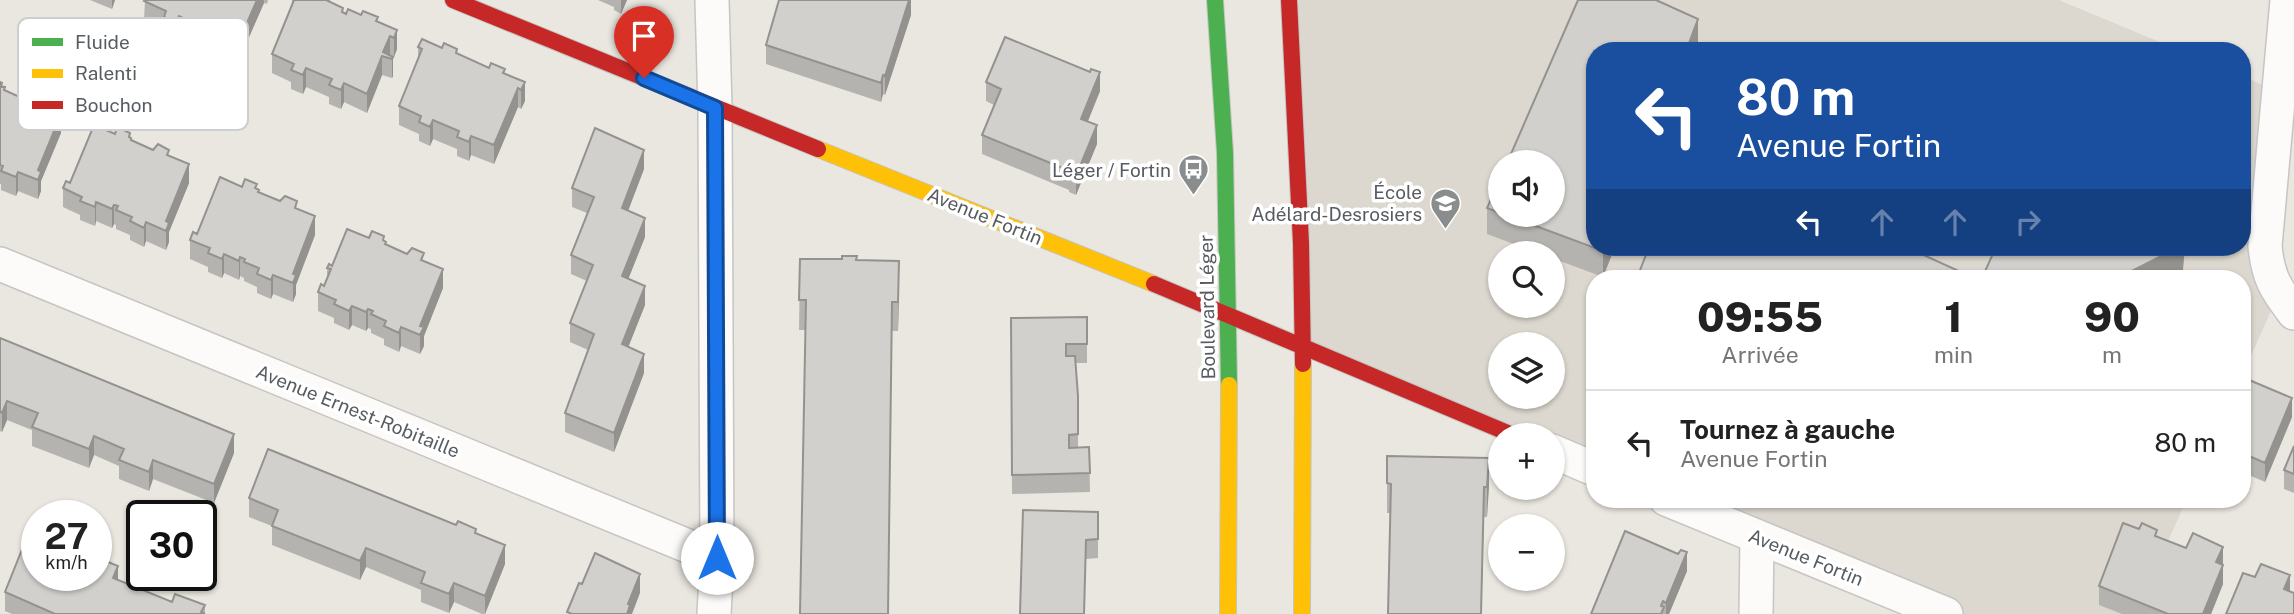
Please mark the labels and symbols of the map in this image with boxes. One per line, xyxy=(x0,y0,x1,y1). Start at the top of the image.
pin xyxy=(614,6,674,78)
legend xyxy=(18,18,248,130)
text: Fluide xyxy=(75,31,130,53)
text: Ralenti xyxy=(75,62,137,84)
text: Bouchon xyxy=(75,94,152,116)
bus stop icon: Léger / Fortin xyxy=(1177,153,1211,197)
place label: Léger / Fortin xyxy=(1052,159,1171,181)
place label: École Adélard-Desrosiers xyxy=(1251,181,1422,225)
street label: Avenue Fortin xyxy=(924,183,1046,249)
school or university icon: École Adélard-Desrosiers xyxy=(1428,186,1462,230)
street label: Boulevard Léger xyxy=(1195,235,1219,379)
street label: Avenue Ernest-Robitaille xyxy=(253,360,463,462)
speed limit sign: 30 xyxy=(126,500,217,591)
position arrow xyxy=(680,521,754,595)
street label: Avenue Fortin xyxy=(1745,524,1867,590)

